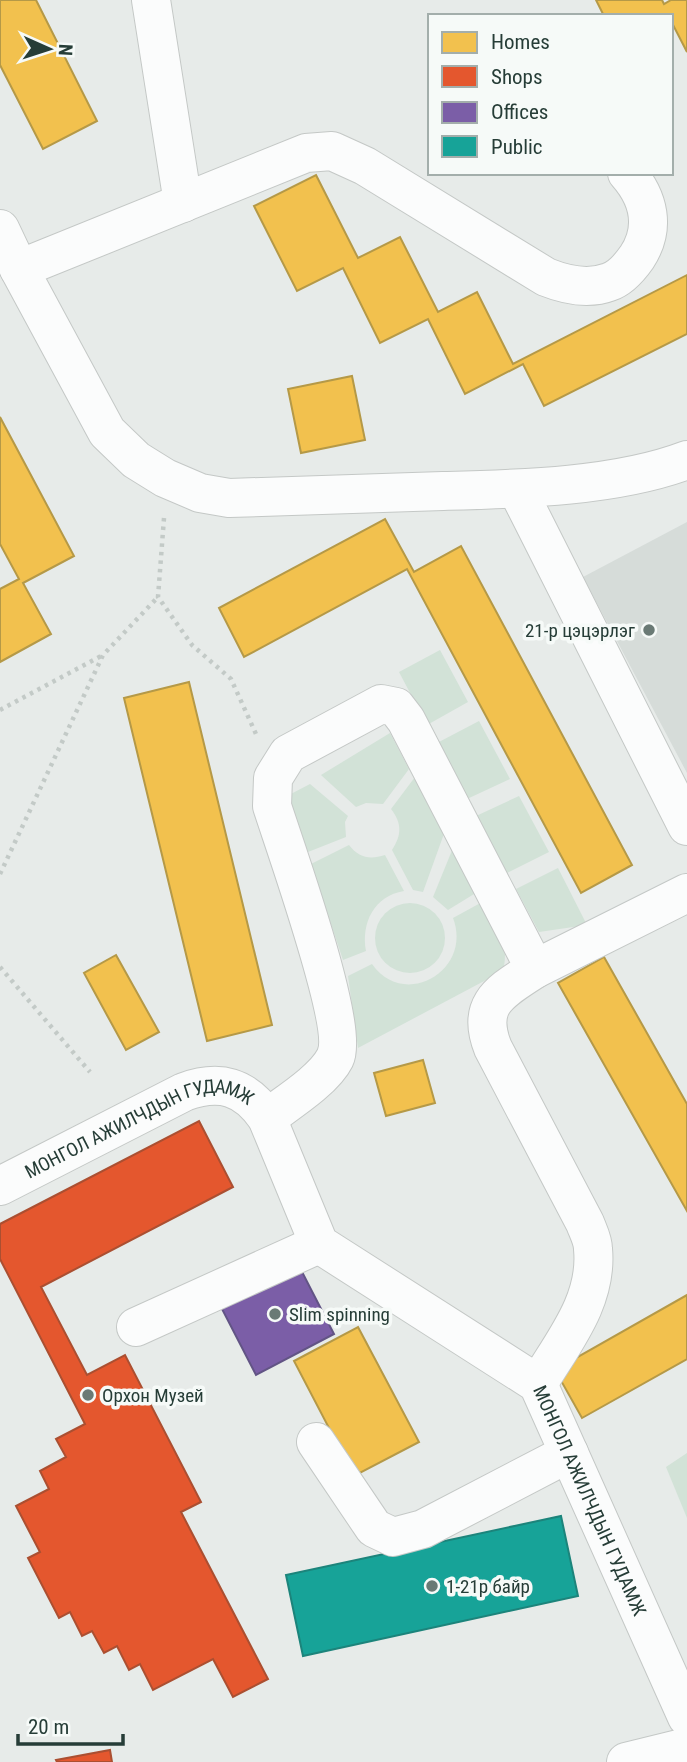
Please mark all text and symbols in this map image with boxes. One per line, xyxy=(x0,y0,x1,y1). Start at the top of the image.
north arrow xyxy=(14,14,84,84)
legend xyxy=(428,14,673,175)
text: Homes xyxy=(491,30,550,54)
text: N xyxy=(54,43,77,56)
text: Shops xyxy=(491,65,543,89)
text: Offices xyxy=(491,100,548,124)
text: Public xyxy=(491,135,543,159)
place label: 21-р цэцэрлэг xyxy=(525,619,635,642)
marker: 21-р цэцэрлэг xyxy=(641,622,657,638)
street label: МОНГОЛ АЖИЛЧДЫН ГУДАМЖ xyxy=(21,1074,259,1183)
place label: Slim spinning xyxy=(289,1303,390,1326)
marker: Slim spinning xyxy=(267,1306,283,1322)
street label: МОНГОЛ АЖИЛЧДЫН ГУДАМЖ xyxy=(529,1382,652,1619)
place label: Орхон Myзей xyxy=(102,1384,204,1407)
marker: Орхон Myзей xyxy=(80,1387,96,1403)
place label: 1-21р байр xyxy=(446,1575,530,1598)
marker: 1-21р байр xyxy=(424,1578,440,1594)
scale bar xyxy=(18,1702,122,1746)
text: 20 m xyxy=(28,1715,69,1739)

